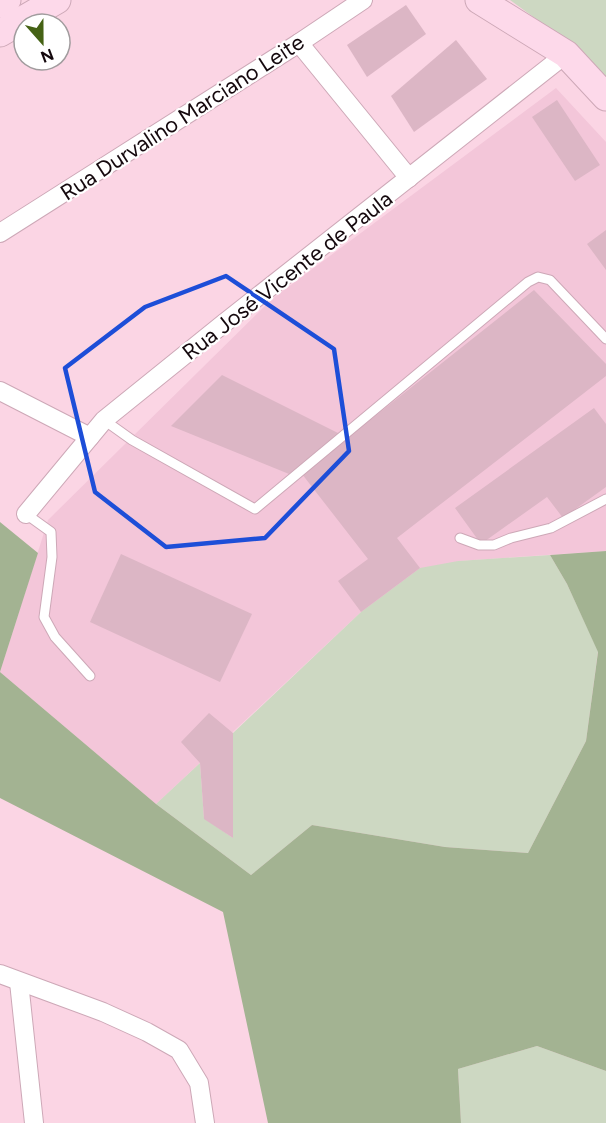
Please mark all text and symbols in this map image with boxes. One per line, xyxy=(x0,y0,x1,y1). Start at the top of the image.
north arrow xyxy=(12,12,72,72)
street label: Rua Durvalino Marciano Leite xyxy=(55,28,309,206)
text: N xyxy=(38,44,56,67)
street label: Rua José Vicente de Paula xyxy=(177,185,398,366)

